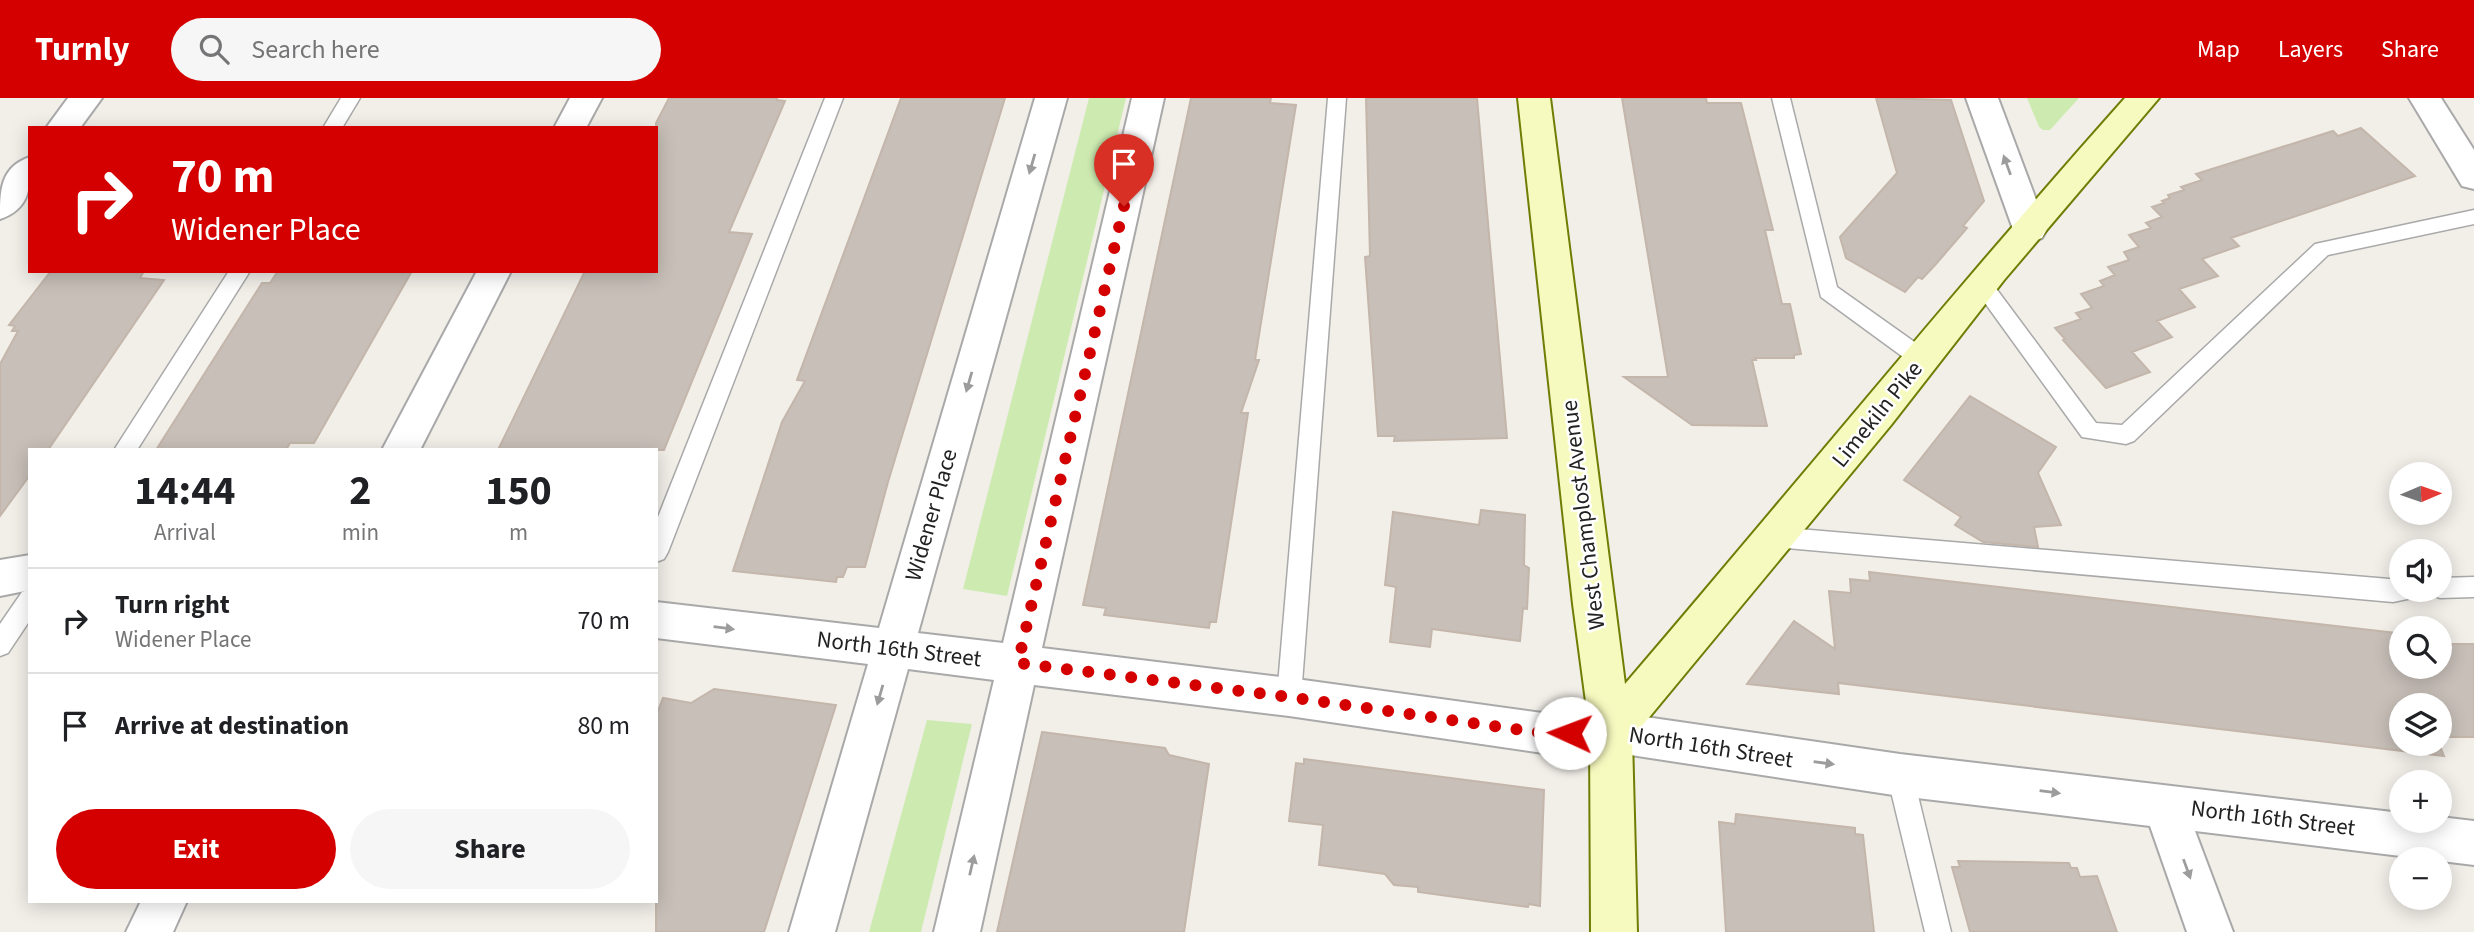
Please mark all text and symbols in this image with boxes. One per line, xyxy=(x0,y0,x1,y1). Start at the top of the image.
search box xyxy=(171,18,661,81)
text: Turnly xyxy=(35,26,129,73)
icon: search xyxy=(195,30,233,68)
text: Search here xyxy=(251,31,380,68)
text: Map xyxy=(2197,32,2240,67)
text: Layers xyxy=(2278,32,2343,67)
text: Share xyxy=(2381,32,2439,67)
pin xyxy=(1094,134,1154,206)
text: 70 m xyxy=(171,142,275,212)
icon: arrive xyxy=(1105,145,1143,183)
one-way arrow xyxy=(1026,153,1036,174)
icon: right xyxy=(56,154,147,245)
one-way arrow xyxy=(2001,154,2012,175)
text: Widener Place xyxy=(171,207,361,253)
street label: Limekiln Pike xyxy=(1824,354,1930,474)
one-way arrow xyxy=(964,372,974,393)
street label: West Champlost Avenue xyxy=(1553,398,1613,632)
street label: Widener Place xyxy=(896,445,966,585)
text: 14:44 xyxy=(134,461,236,521)
text: 2 xyxy=(349,461,371,521)
text: 150 xyxy=(485,461,552,521)
north arrow xyxy=(2389,462,2452,525)
map controls xyxy=(2389,462,2452,910)
text: Arrival xyxy=(154,516,216,549)
text: min xyxy=(342,516,379,549)
text: m xyxy=(509,516,528,549)
button: sound xyxy=(2389,539,2452,602)
text: Turn right xyxy=(115,586,230,623)
icon: right xyxy=(56,602,94,640)
text: 70 m xyxy=(577,602,630,639)
button: search xyxy=(2389,616,2452,679)
one-way arrow xyxy=(713,622,735,633)
text: Widener Place xyxy=(115,623,251,656)
street label: North 16th Street xyxy=(815,623,983,675)
one-way arrow xyxy=(874,685,884,706)
button: layers xyxy=(2389,693,2452,756)
position arrow xyxy=(1533,696,1607,770)
icon: arrive xyxy=(56,707,94,745)
text: Arrive at destination xyxy=(115,707,349,744)
text: 80 m xyxy=(577,707,630,744)
street label: North 16th Street xyxy=(1627,718,1796,776)
one-way arrow xyxy=(1813,758,1835,769)
button: + xyxy=(2389,770,2452,833)
one-way arrow xyxy=(2039,787,2061,798)
street label: North 16th Street xyxy=(2189,792,2357,844)
button: Exit xyxy=(56,809,336,889)
button: Share xyxy=(350,809,630,889)
button: − xyxy=(2389,847,2452,910)
one-way arrow xyxy=(967,854,978,876)
one-way arrow xyxy=(2182,858,2193,879)

